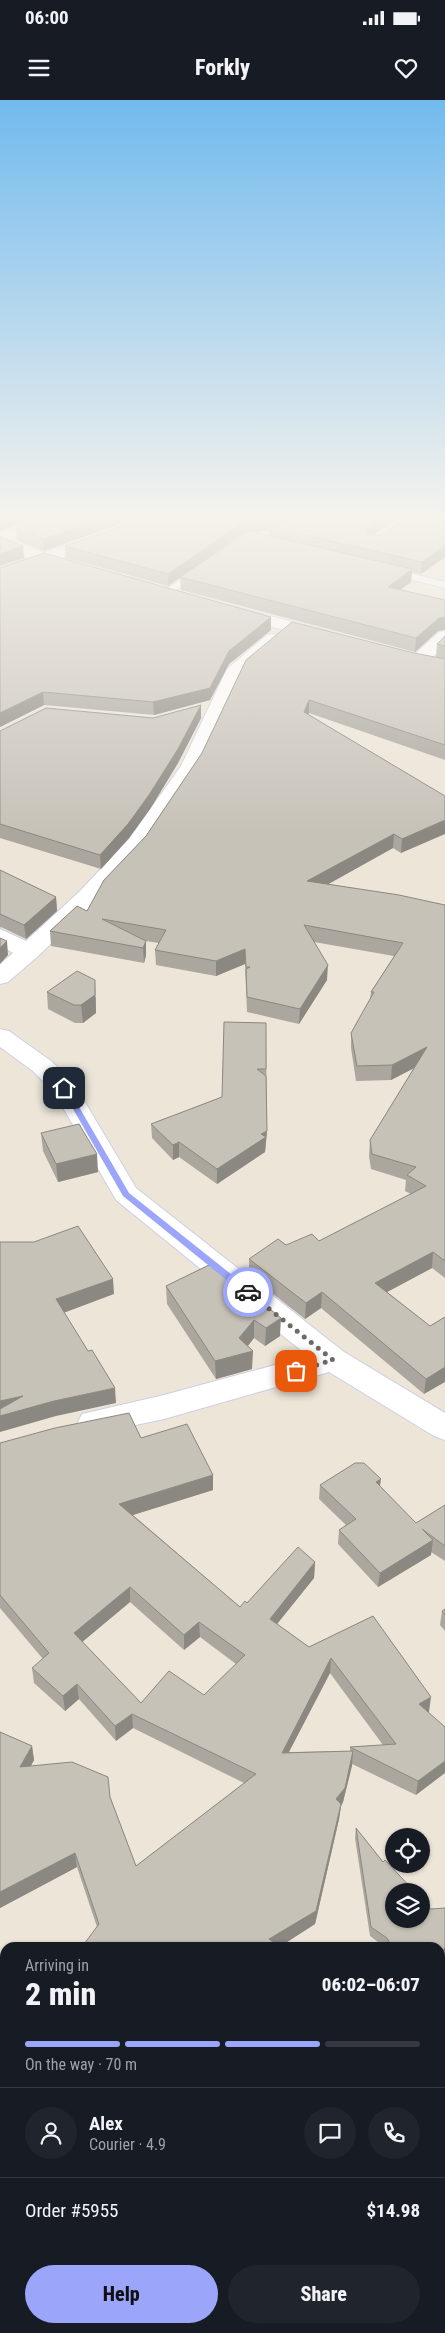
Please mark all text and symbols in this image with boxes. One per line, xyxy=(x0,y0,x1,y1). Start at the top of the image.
text: 06:00 xyxy=(25,6,69,29)
icon: menu xyxy=(25,54,53,82)
icon: heart xyxy=(392,54,420,82)
text: Forkly xyxy=(195,55,250,80)
pin xyxy=(43,1067,85,1109)
icon: home xyxy=(50,1074,78,1102)
courier xyxy=(223,1267,273,1317)
icon: car xyxy=(234,1278,262,1306)
pin xyxy=(275,1350,317,1392)
icon: bag xyxy=(282,1357,310,1385)
map controls xyxy=(385,1828,430,1928)
button: locate xyxy=(385,1828,430,1873)
button: layers xyxy=(385,1883,430,1928)
text: Arriving in xyxy=(25,1956,89,1975)
text: 06:02–06:07 xyxy=(322,1973,420,1996)
text: 2 min xyxy=(25,1975,96,2013)
text: On the way · 70 m xyxy=(25,2055,137,2074)
button: person xyxy=(25,2107,77,2159)
button: chat xyxy=(304,2107,356,2159)
button: phone xyxy=(368,2107,420,2159)
text: Alex xyxy=(89,2112,123,2135)
text: Courier · 4.9 xyxy=(89,2135,166,2154)
text: Order #5955 xyxy=(25,2199,118,2222)
text: $14.98 xyxy=(366,2199,420,2222)
button: Help xyxy=(25,2265,218,2323)
button: Share xyxy=(228,2265,420,2323)

